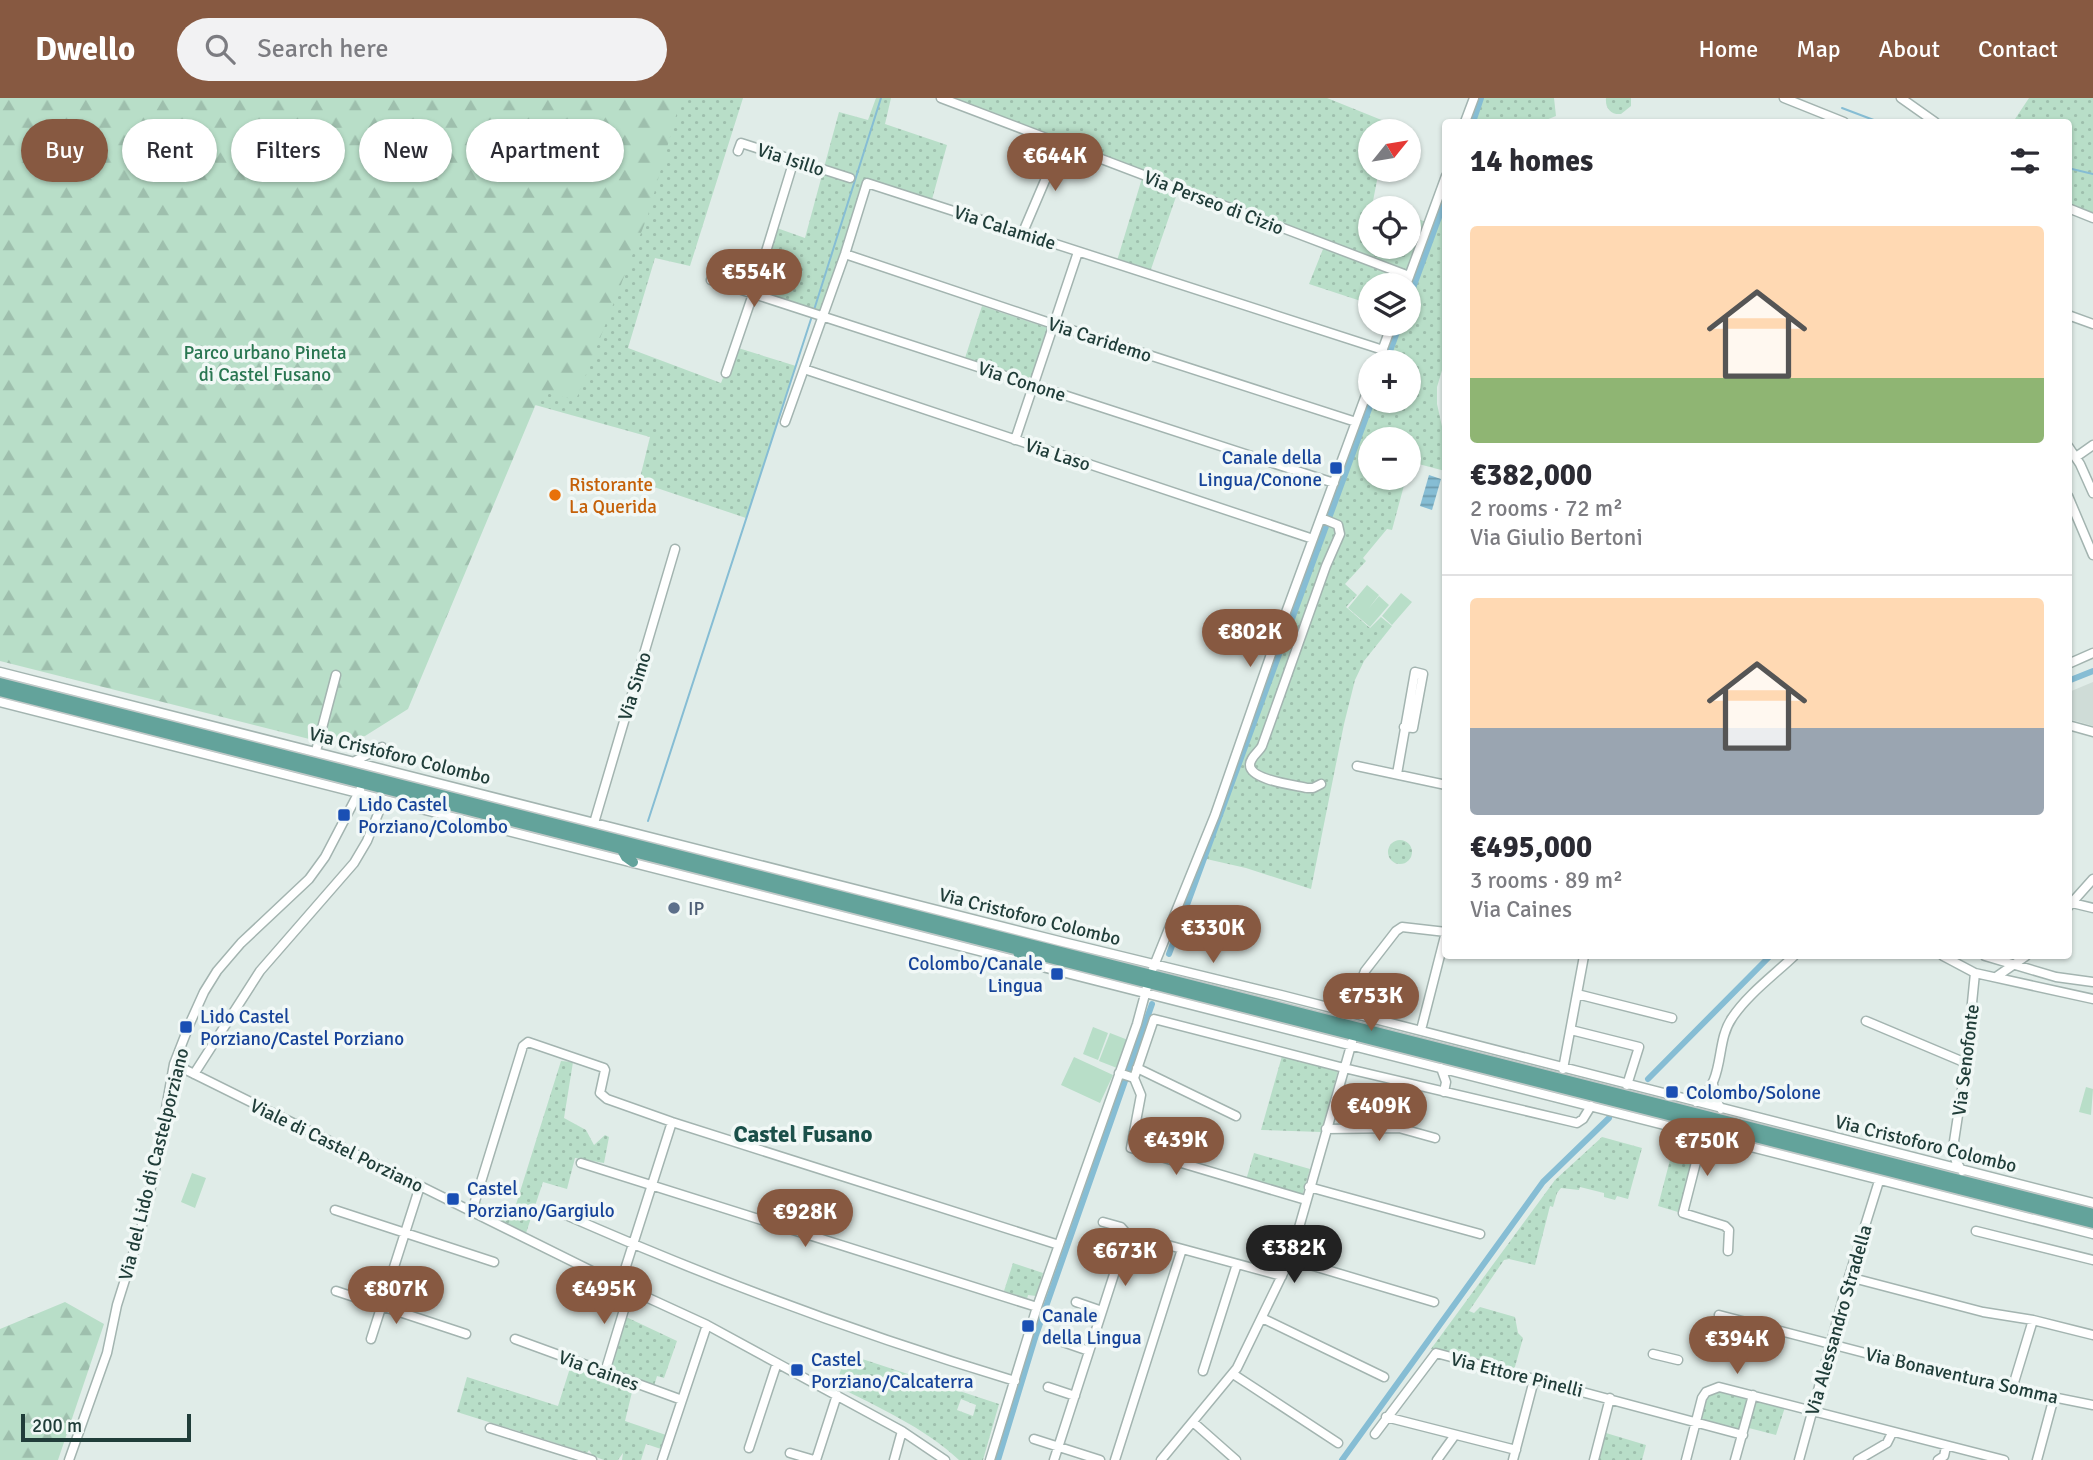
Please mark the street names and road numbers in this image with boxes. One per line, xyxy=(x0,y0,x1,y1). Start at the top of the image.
street label: Via Isillo xyxy=(754,138,828,182)
street label: Via Perseo di Cizio xyxy=(1140,165,1287,241)
street label: Via Calamide xyxy=(951,200,1059,256)
street label: Via Caridemo xyxy=(1045,312,1155,368)
street label: Via Conone xyxy=(975,356,1069,407)
street label: Via Laso xyxy=(1022,433,1094,477)
street label: Via Simo xyxy=(613,649,657,724)
street label: Via Cristoforo Colombo xyxy=(306,722,493,790)
street label: Via Cristoforo Colombo xyxy=(936,883,1123,951)
street label: Via Senofonte xyxy=(1947,1003,1985,1117)
street label: Via del Lido di Castelporziano xyxy=(113,1045,195,1283)
street label: Viale di Castel Porziano xyxy=(246,1093,427,1198)
street label: Via Cristoforo Colombo xyxy=(1832,1110,2019,1178)
street label: Via Alessandro Stradella xyxy=(1800,1222,1878,1418)
street label: Via Bonaventura Somma xyxy=(1863,1342,2061,1410)
street label: Via Caines xyxy=(555,1345,642,1397)
street label: Via Ettore Pinelli xyxy=(1448,1347,1585,1403)

